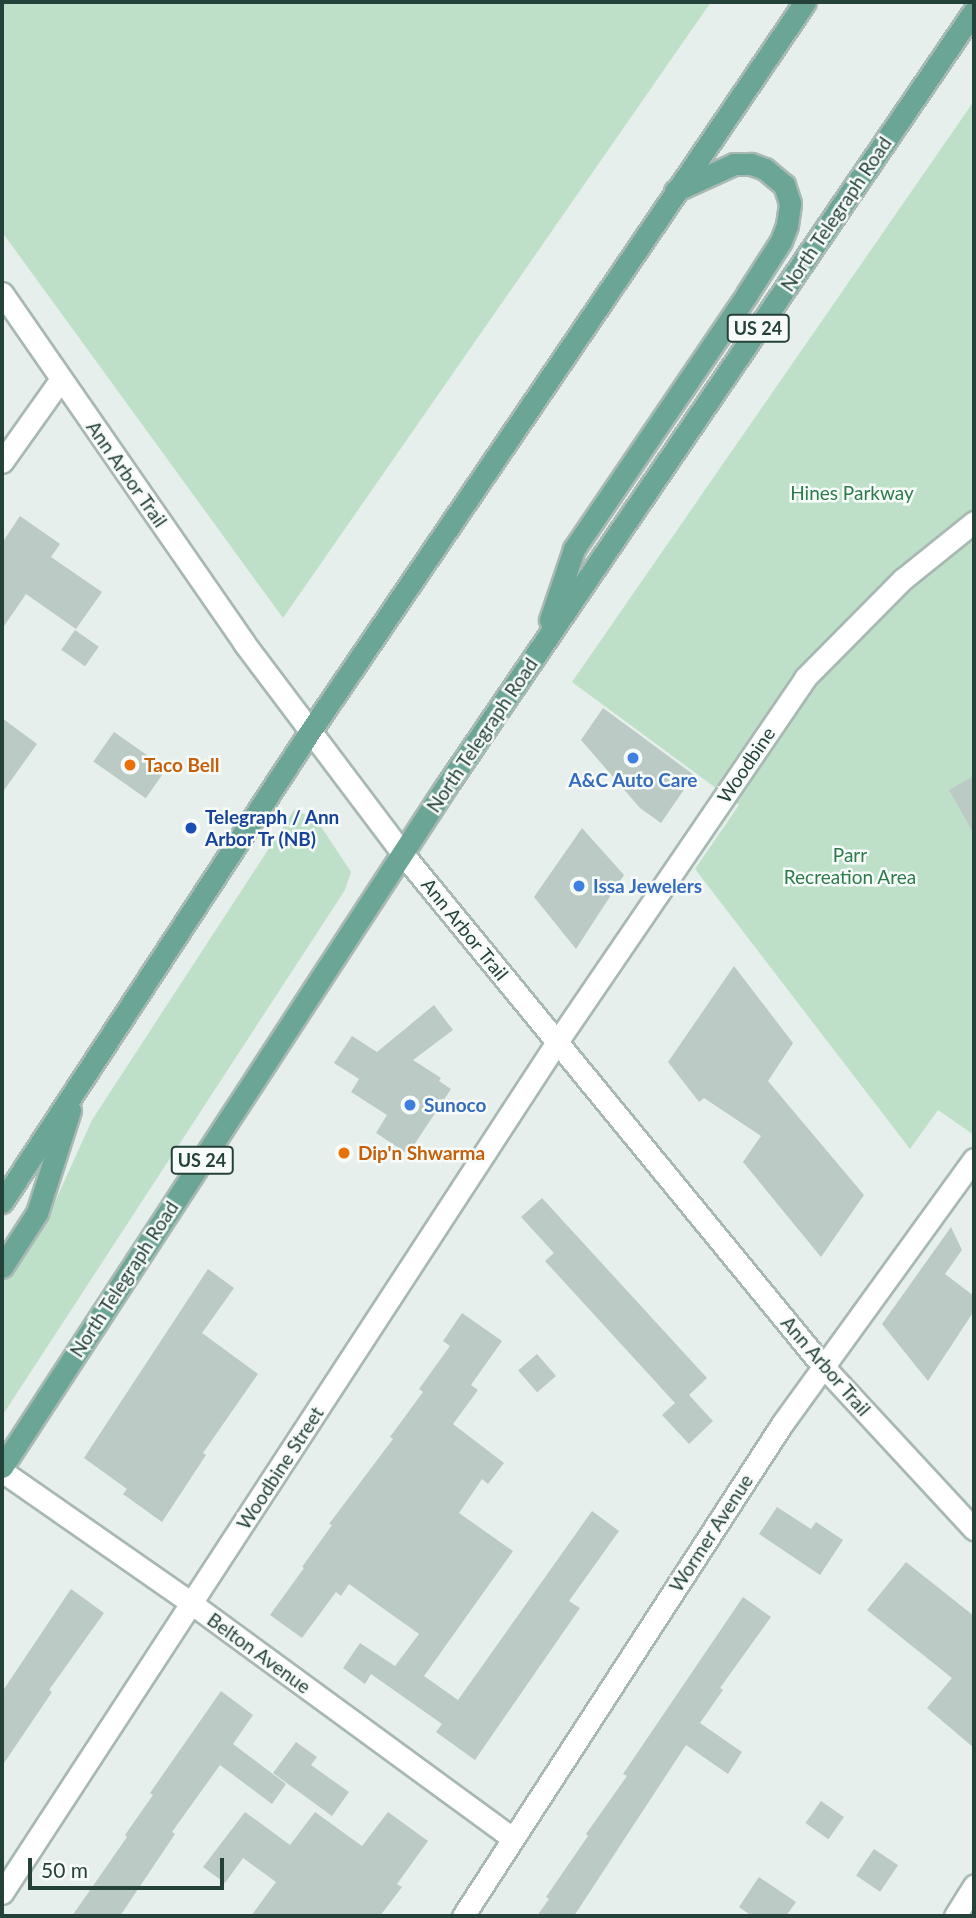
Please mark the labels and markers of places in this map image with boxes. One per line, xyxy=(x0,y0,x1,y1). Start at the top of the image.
marker: A&C Auto Care xyxy=(625,750,641,766)
place label: Taco Bell xyxy=(144,754,219,776)
marker: Taco Bell xyxy=(122,757,138,773)
place label: A&C Auto Care xyxy=(568,769,698,791)
place label: Telegraph / Ann Arbor Tr (NB) xyxy=(205,806,340,850)
marker: Telegraph / Ann Arbor Tr (NB) xyxy=(183,820,199,836)
place label: Issa Jewelers xyxy=(593,875,703,897)
marker: Issa Jewelers xyxy=(571,878,587,894)
place label: Sunoco xyxy=(424,1094,487,1116)
marker: Sunoco xyxy=(402,1097,418,1113)
place label: Dip'n Shwarma xyxy=(358,1142,485,1164)
marker: Dip'n Shwarma xyxy=(336,1145,352,1161)

